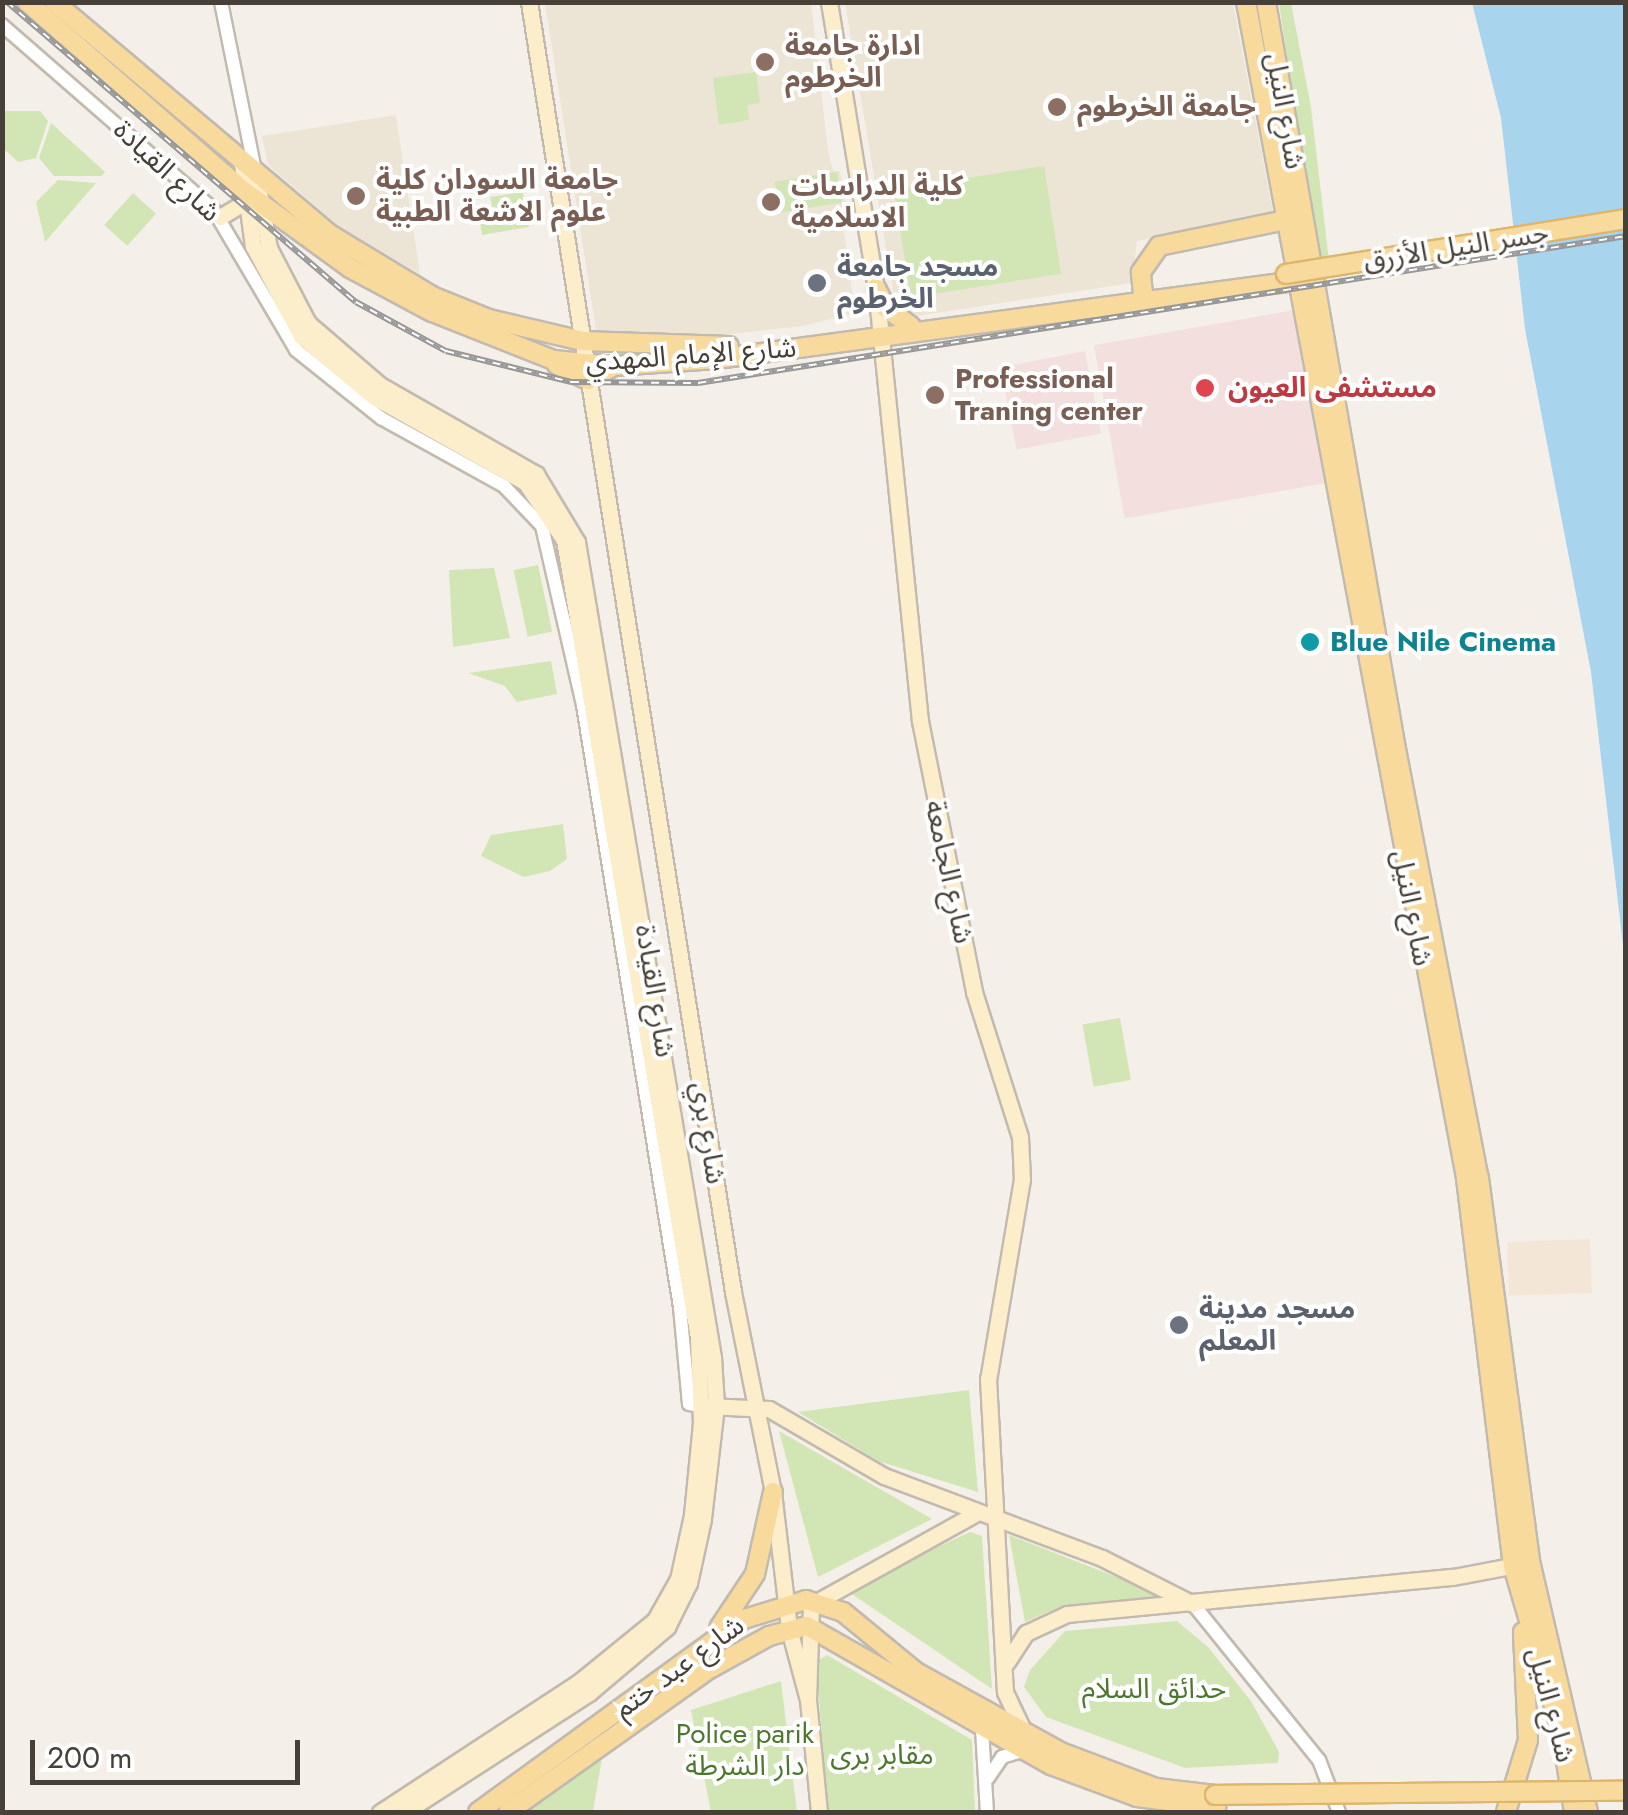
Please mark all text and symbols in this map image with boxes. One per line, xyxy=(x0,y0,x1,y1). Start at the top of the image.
place label: ادارة جامعة الخرطوم xyxy=(785,29,921,95)
street label: شارع النيل xyxy=(1258,50,1312,172)
marker: ادارة جامعة الخرطوم xyxy=(754,51,776,73)
place label: جامعة الخرطوم xyxy=(1077,90,1256,124)
marker: جامعة الخرطوم xyxy=(1046,96,1068,118)
street label: شارع القيادة xyxy=(107,113,227,229)
place label: جامعة السودان كلية علوم الاشعة الطبية xyxy=(376,163,618,229)
place label: كلية الدراسات الاسلامية xyxy=(791,169,963,235)
marker: جامعة السودان كلية علوم الاشعة الطبية xyxy=(345,185,367,207)
marker: كلية الدراسات الاسلامية xyxy=(760,191,782,213)
street label: جسر النيل الأزرق xyxy=(1361,216,1551,278)
place label: مسجد جامعة الخرطوم xyxy=(837,250,998,316)
marker: مسجد جامعة الخرطوم xyxy=(806,272,828,294)
street label: شارع الإمام المهدي xyxy=(584,331,798,379)
place label: Professional Traning center xyxy=(955,362,1143,428)
place label: مستشفى العيون xyxy=(1228,371,1437,405)
marker: مستشفى العيون xyxy=(1192,375,1218,401)
marker: Professional Traning center xyxy=(924,384,946,406)
place label: Blue Nile Cinema xyxy=(1330,625,1556,659)
marker: Blue Nile Cinema xyxy=(1299,631,1321,653)
street label: شارع الجامعة xyxy=(917,797,981,947)
street label: شارع النيل xyxy=(1384,847,1440,969)
street label: شارع القيادة xyxy=(628,922,682,1060)
street label: شارع بري xyxy=(683,1080,733,1186)
place label: مسجد مدينة المعلم xyxy=(1199,1292,1355,1358)
marker: مسجد مدينة المعلم xyxy=(1168,1314,1190,1336)
street label: شارع عبد ختم xyxy=(607,1609,751,1725)
street label: شارع النيل xyxy=(1520,1644,1582,1766)
park label: حدائق السلام xyxy=(1082,1672,1226,1706)
park label: Police parik دار الشرطة xyxy=(676,1717,814,1783)
scale bar xyxy=(35,1720,305,1782)
text: 200 m xyxy=(47,1736,132,1779)
park label: مقابر برى xyxy=(830,1738,934,1772)

